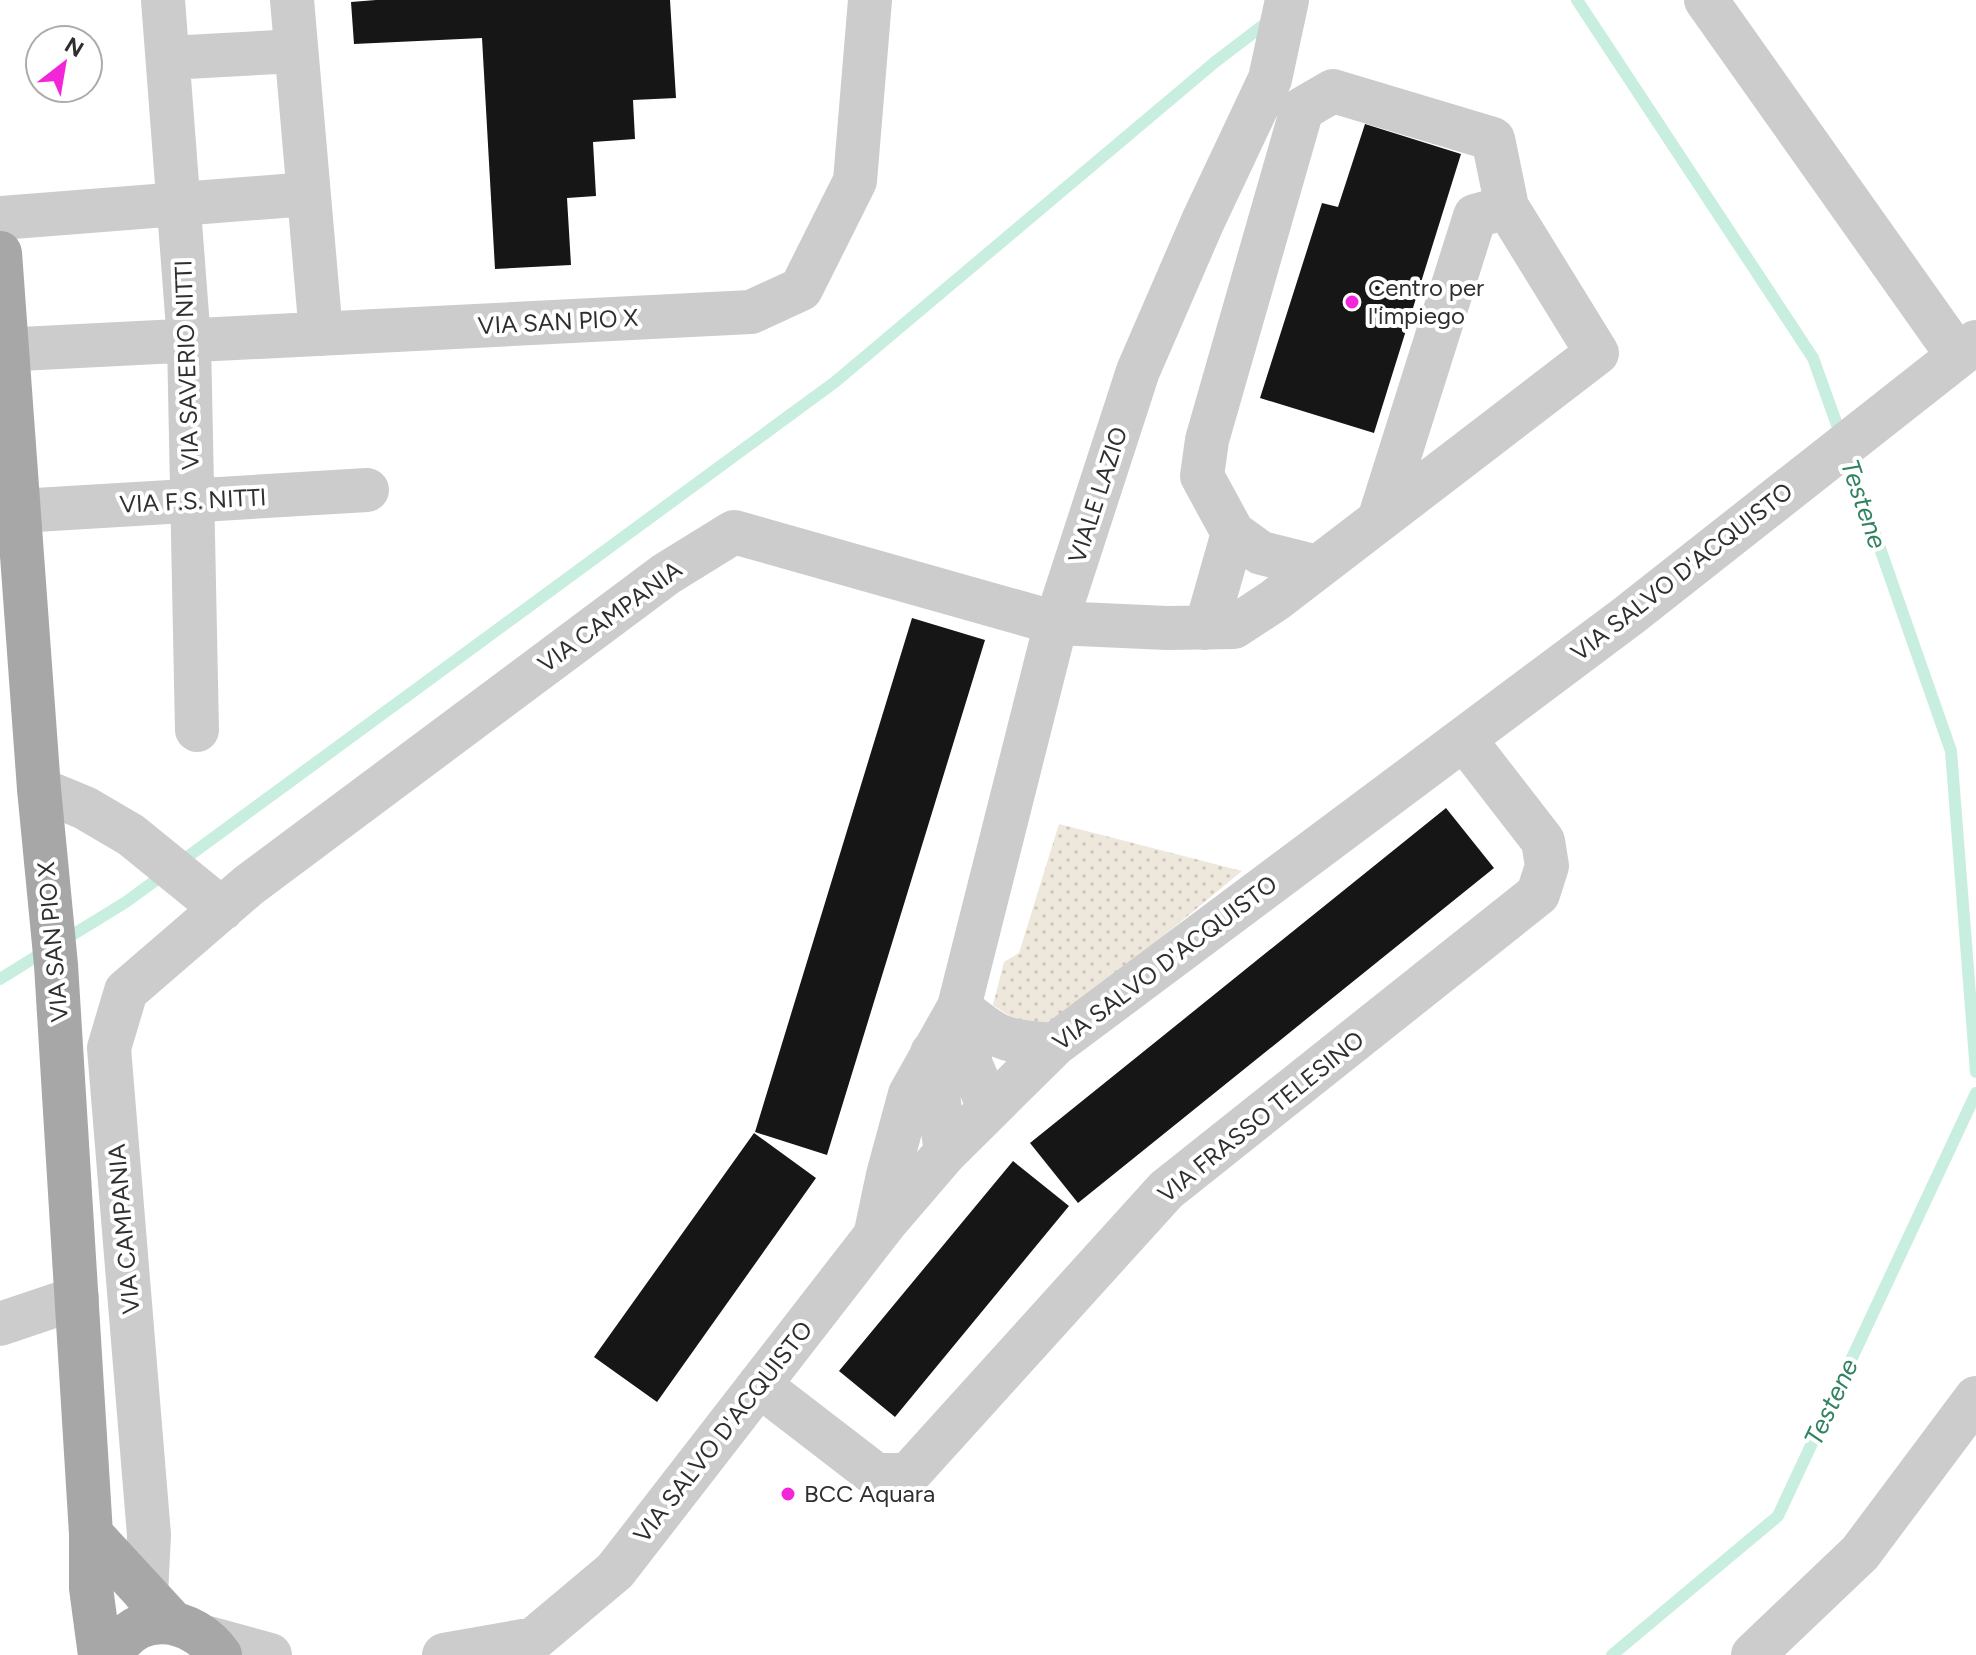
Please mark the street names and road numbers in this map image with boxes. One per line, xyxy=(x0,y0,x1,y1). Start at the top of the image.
street label: VIA SAVERIO NITTI xyxy=(168,259,205,471)
street label: VIA SAN PIO X xyxy=(477,303,639,340)
street label: VIALE LAZIO xyxy=(1062,423,1133,566)
street label: VIA SALVO D'ACQUISTO xyxy=(1565,476,1798,667)
street label: VIA F.S. NITTI xyxy=(119,482,267,519)
street label: VIA CAMPANIA xyxy=(532,554,688,678)
street label: VIA SAN PIO X xyxy=(31,861,74,1023)
street label: VIA SALVO D'ACQUISTO xyxy=(1047,869,1282,1056)
street label: VIA FRASSO TELESINO xyxy=(1152,1025,1369,1209)
street label: VIA CAMPANIA xyxy=(102,1142,145,1315)
street label: VIA SALVO D'ACQUISTO xyxy=(627,1315,818,1548)

